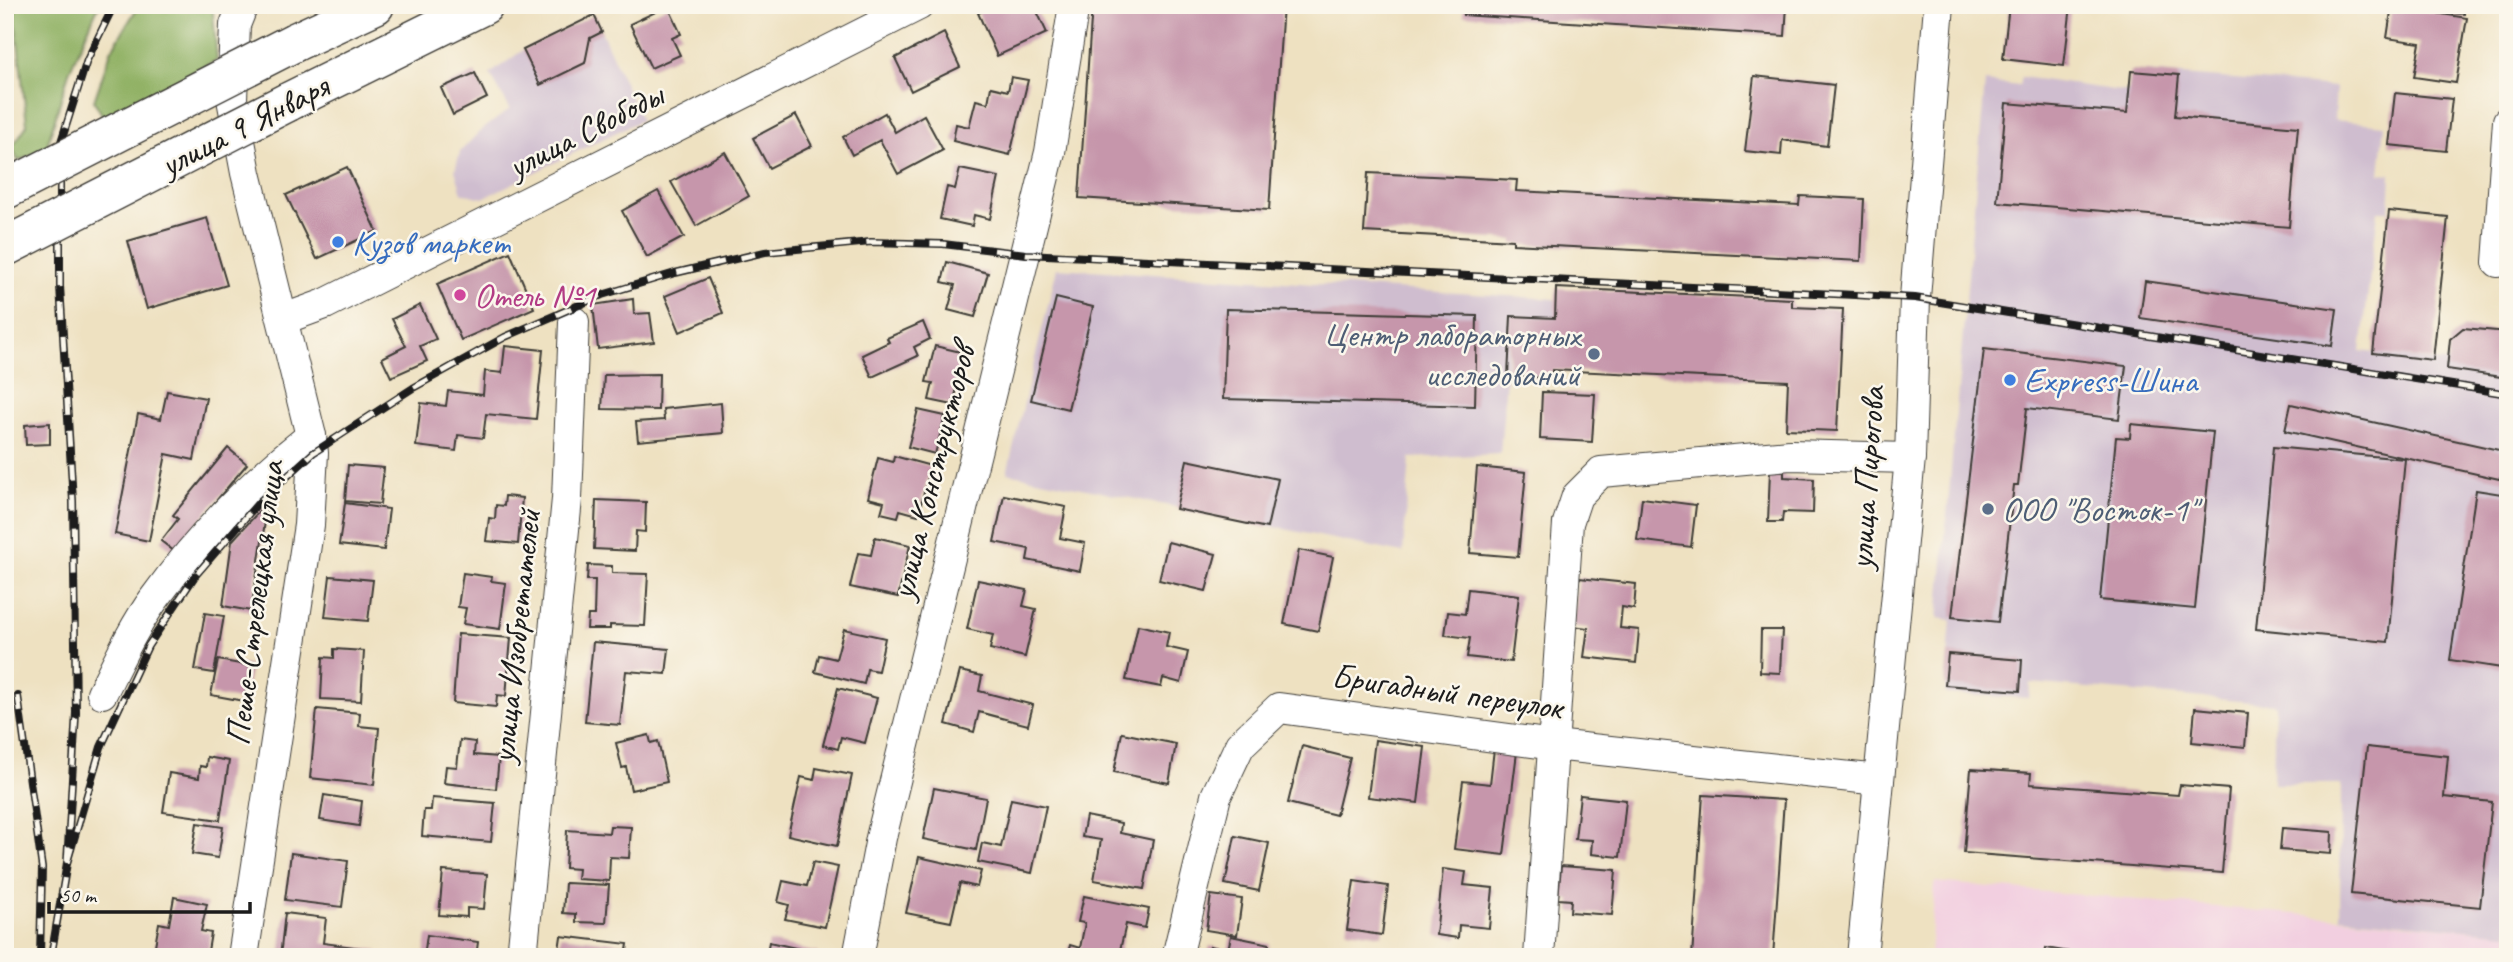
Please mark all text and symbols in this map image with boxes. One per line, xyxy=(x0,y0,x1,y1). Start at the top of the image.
street label: улица 9 Января xyxy=(151,63,338,188)
street label: улица Свободы xyxy=(498,71,673,190)
place label: Кузов маркет xyxy=(352,220,512,265)
marker: Кузов маркет xyxy=(330,234,346,250)
place label: Отель №1 xyxy=(474,273,598,318)
marker: Отель №1 xyxy=(452,287,468,303)
place label: Центр лабораторных исследований xyxy=(1323,312,1583,397)
street label: улица Конструкторов xyxy=(879,332,988,606)
marker: Центр лабораторных исследований xyxy=(1586,346,1602,362)
place label: Express-Шина xyxy=(2024,358,2199,403)
marker: Express-Шина xyxy=(2002,372,2018,388)
street label: улица Пирогова xyxy=(1838,383,1896,573)
street label: Пеше-Стрелецкая улица xyxy=(215,456,295,748)
place label: ООО "Восток-1" xyxy=(2002,487,2203,532)
marker: ООО "Восток-1" xyxy=(1980,501,1996,517)
street label: улица Изобретателей xyxy=(480,505,551,767)
street label: Бригадный переулок xyxy=(1329,653,1568,730)
scale bar xyxy=(49,871,250,915)
text: 50 m xyxy=(60,882,98,908)

